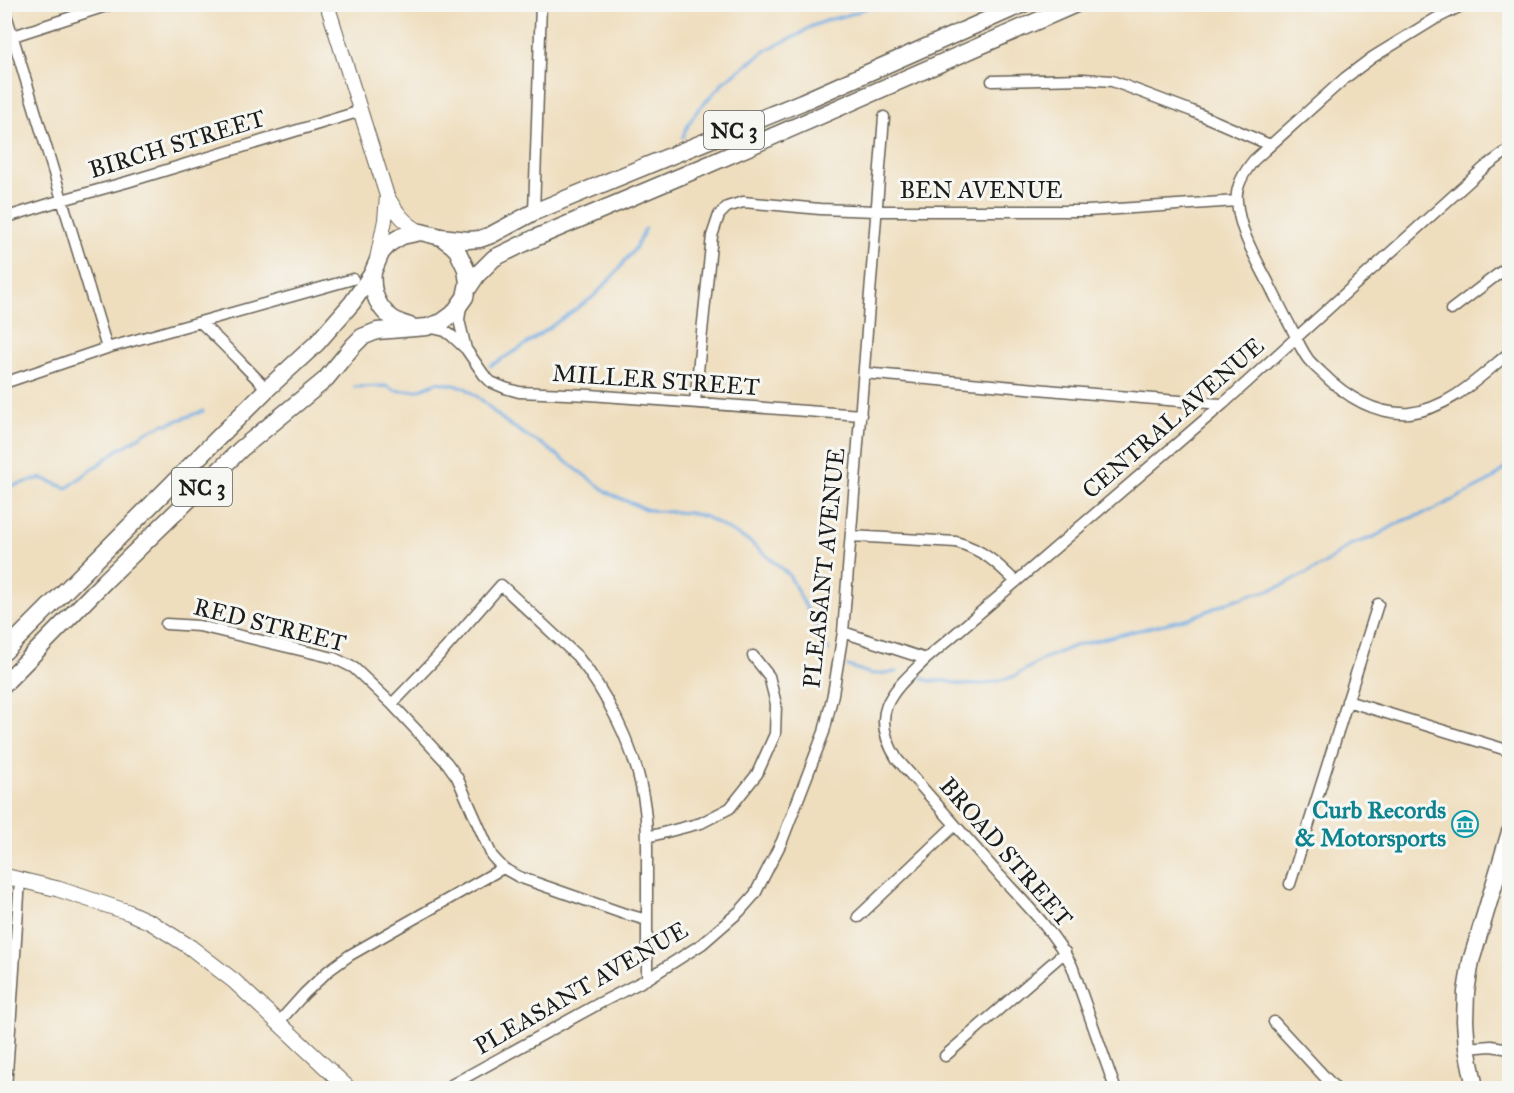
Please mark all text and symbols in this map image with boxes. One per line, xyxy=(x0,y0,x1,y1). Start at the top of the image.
street label: BIRCH STREET xyxy=(85,103,269,185)
road number: NC 3 xyxy=(704,111,764,149)
street label: BEN AVENUE xyxy=(899,175,1063,205)
street label: CENTRAL AVENUE xyxy=(1076,331,1270,505)
street label: MILLER STREET xyxy=(551,358,761,402)
street label: PLEASANT AVENUE xyxy=(796,446,852,690)
road number: NC 3 xyxy=(172,468,232,506)
street label: RED STREET xyxy=(191,592,349,658)
street label: BROAD STREET xyxy=(933,771,1079,933)
place label: Curb Records & Motorsports xyxy=(1295,795,1446,853)
museum icon: Curb Records & Motorsports xyxy=(1450,809,1480,839)
street label: PLEASANT AVENUE xyxy=(469,915,693,1061)

